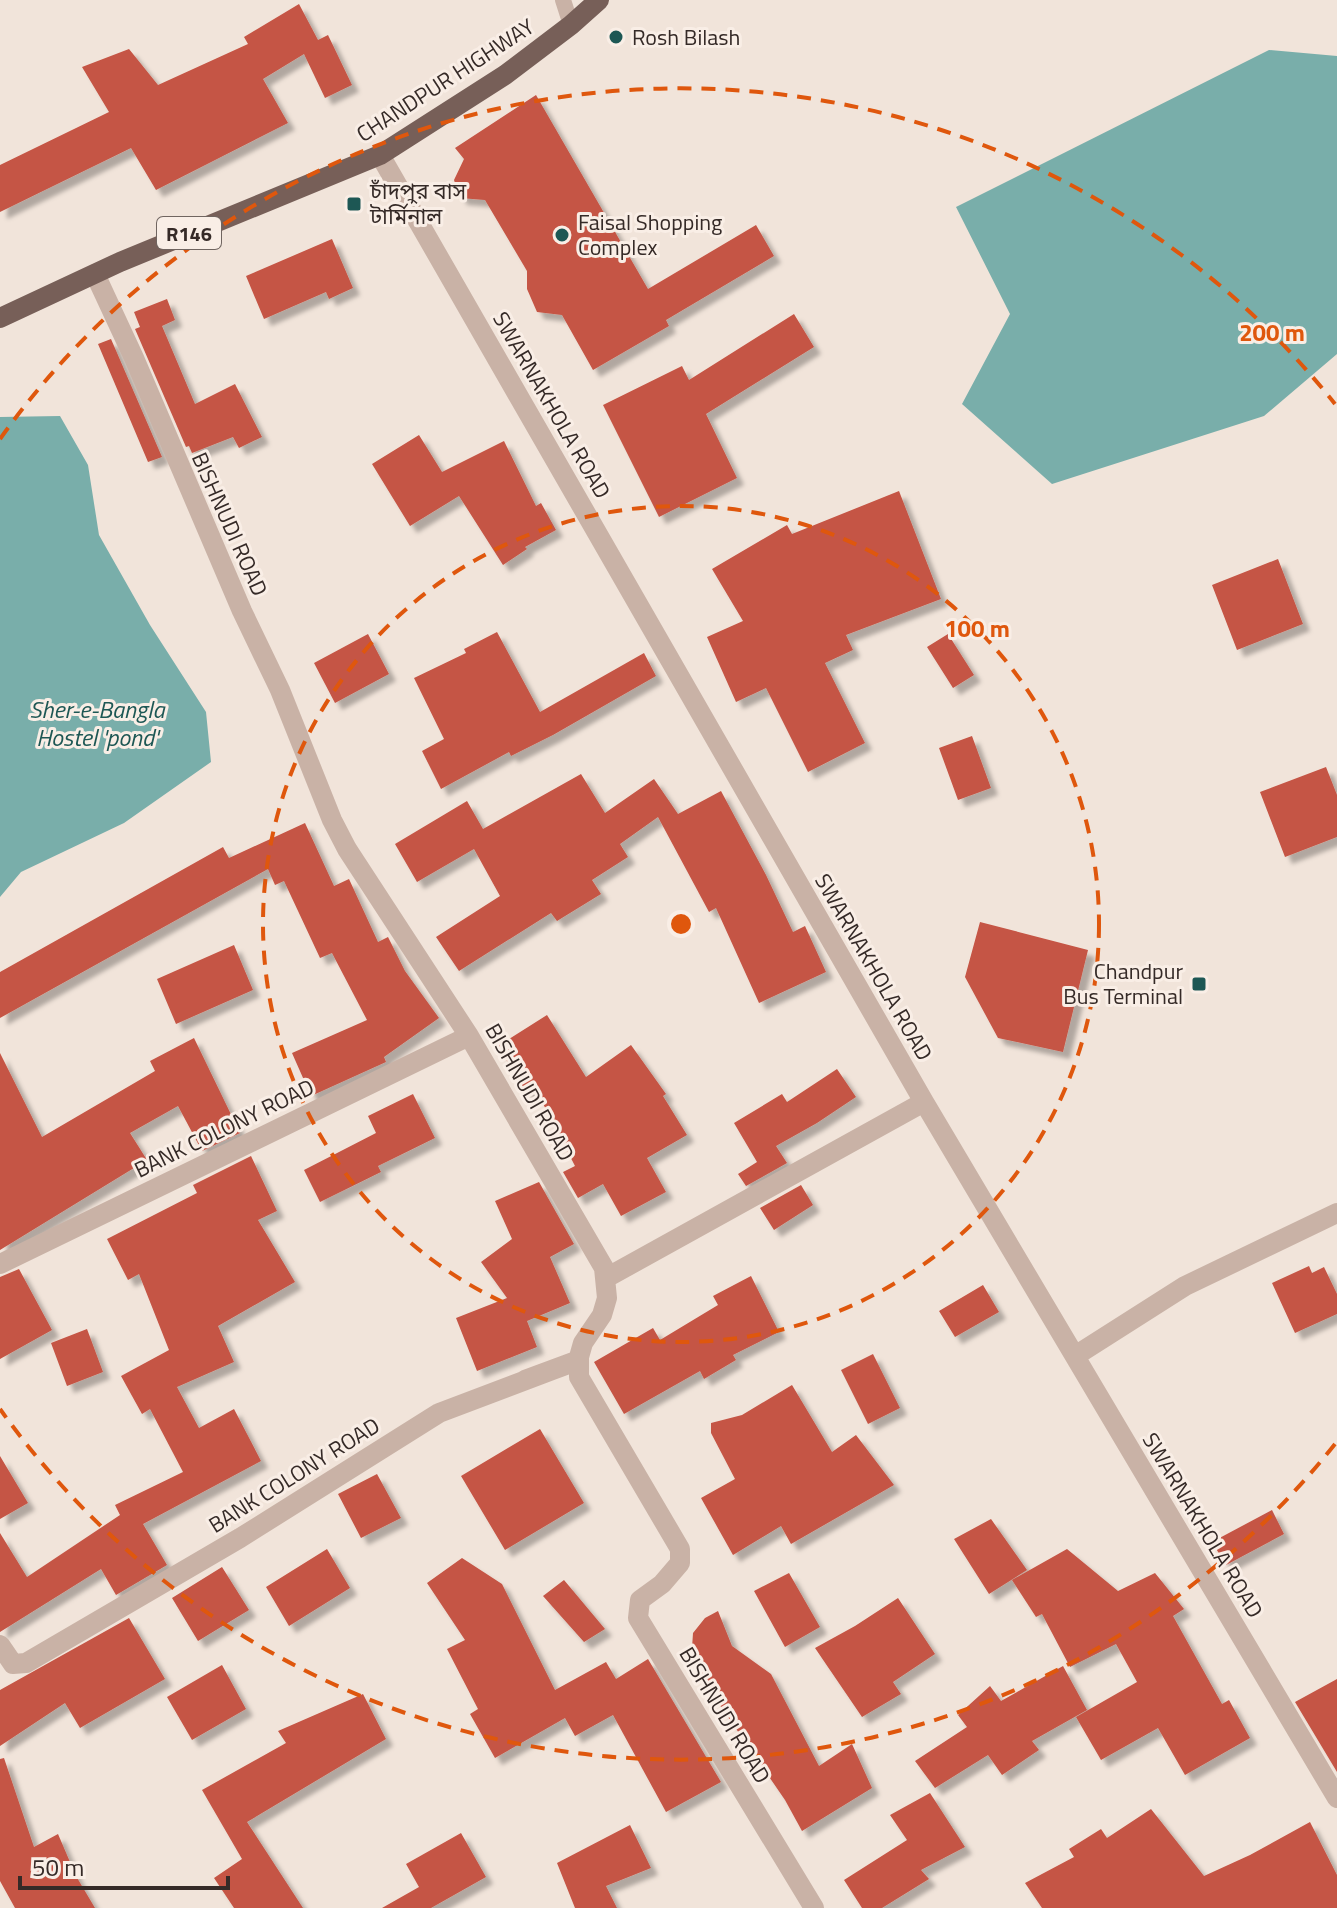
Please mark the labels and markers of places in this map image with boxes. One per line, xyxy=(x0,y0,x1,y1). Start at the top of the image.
place label: Rosh Bilash xyxy=(632,20,740,54)
marker: Rosh Bilash xyxy=(607,28,625,46)
place label: চাঁদপুর বাস টার্মিনাল xyxy=(369,174,467,233)
marker: চাঁদপুর বাস টার্মিনাল xyxy=(345,195,363,213)
place label: Faisal Shopping Complex xyxy=(578,205,722,264)
marker: Faisal Shopping Complex xyxy=(553,226,571,244)
centre of rings xyxy=(667,910,695,938)
place label: Chandpur Bus Terminal xyxy=(1063,954,1183,1013)
marker: Chandpur Bus Terminal xyxy=(1190,975,1208,993)

